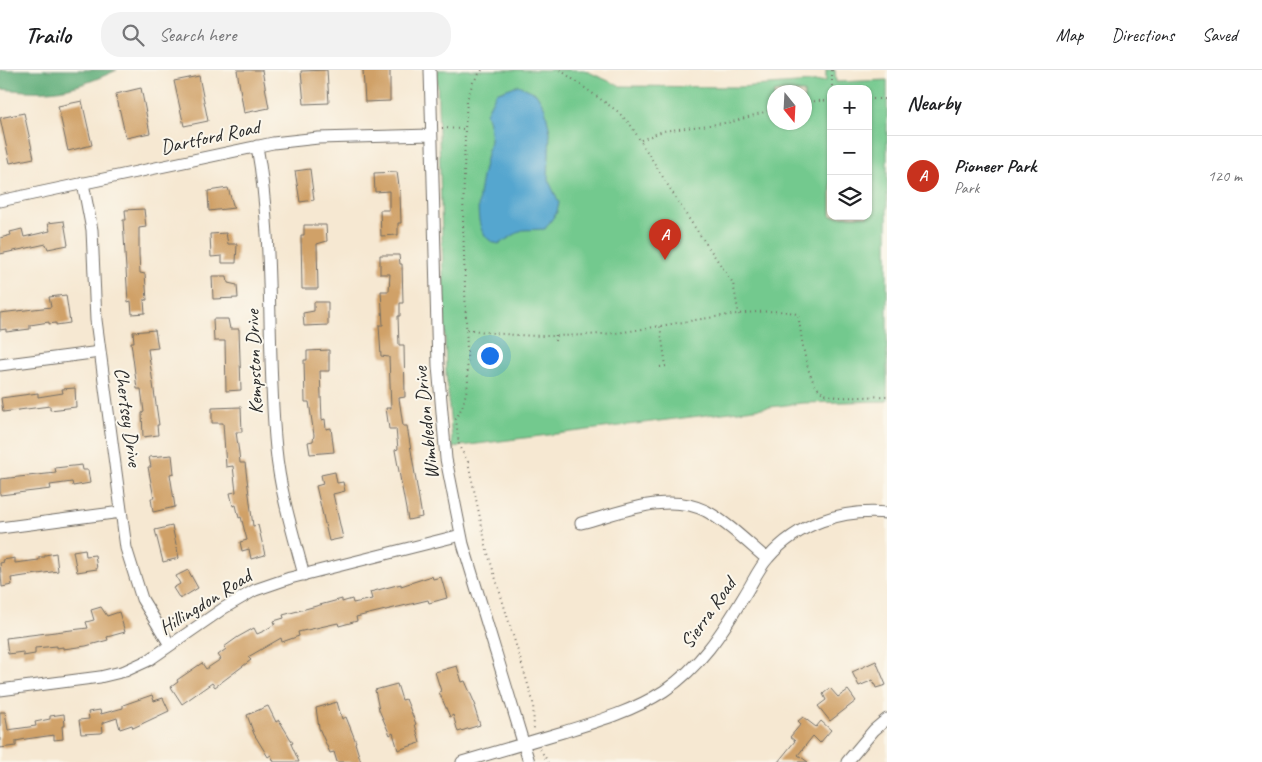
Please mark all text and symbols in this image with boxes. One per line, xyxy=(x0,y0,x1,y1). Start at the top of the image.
search box xyxy=(101,12,451,57)
text: Trailo xyxy=(25,20,71,50)
icon: search xyxy=(119,21,147,49)
text: Search here xyxy=(159,23,236,47)
text: Map xyxy=(1056,24,1083,46)
text: Directions xyxy=(1111,24,1174,46)
text: Saved xyxy=(1202,24,1237,46)
north arrow xyxy=(767,85,812,130)
map controls xyxy=(827,85,872,220)
button: + xyxy=(827,85,872,130)
text: Nearby xyxy=(907,90,960,116)
street label: Dartford Road xyxy=(158,114,265,160)
button: − xyxy=(827,130,872,175)
text: Pioneer Park xyxy=(954,154,1036,178)
text: A xyxy=(919,166,927,186)
text: 120 m xyxy=(1208,166,1242,186)
button: layers xyxy=(827,175,872,220)
text: Park xyxy=(954,178,979,198)
pin: A xyxy=(649,219,681,260)
street label: Kempston Drive xyxy=(240,308,268,415)
your location xyxy=(477,343,503,369)
street label: Wimbledon Drive xyxy=(408,364,444,481)
street label: Chertsey Drive xyxy=(109,366,148,470)
street label: Hillingdon Road xyxy=(154,562,258,640)
street label: Sierra Road xyxy=(674,570,743,653)

